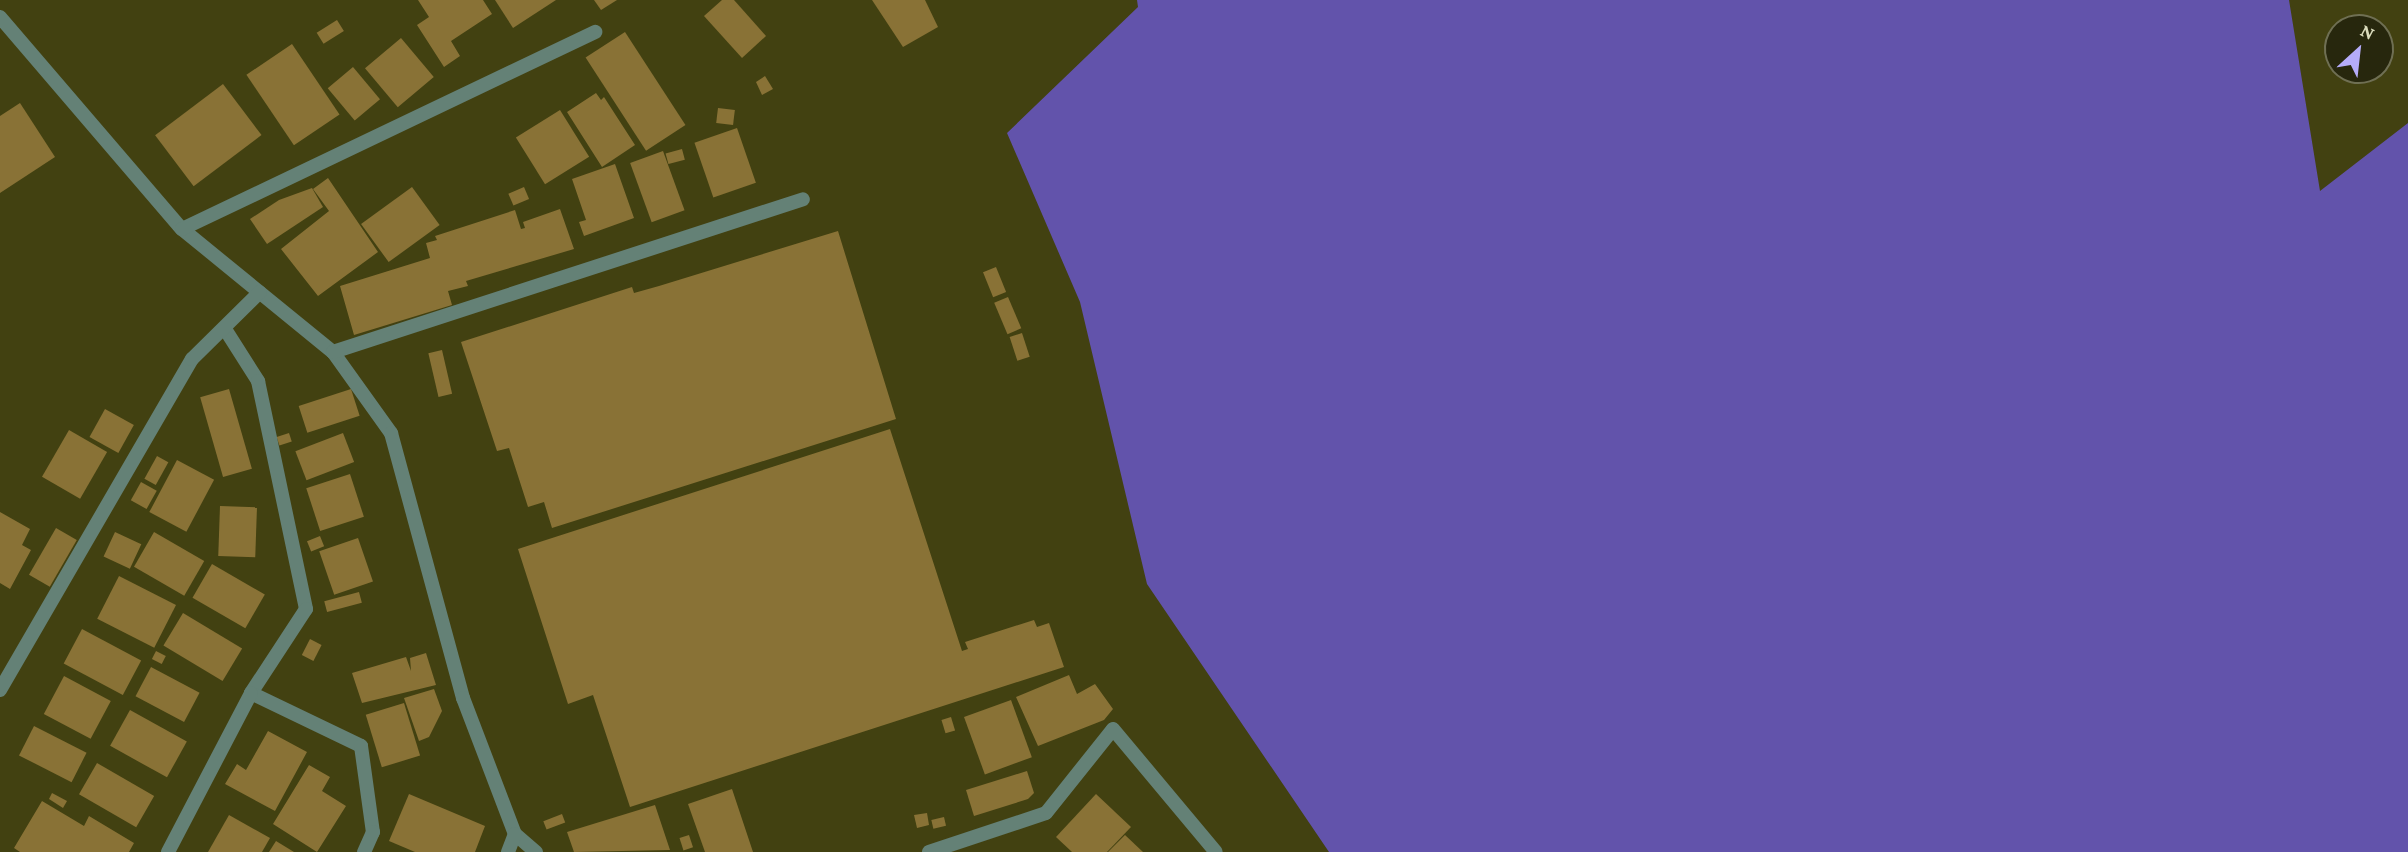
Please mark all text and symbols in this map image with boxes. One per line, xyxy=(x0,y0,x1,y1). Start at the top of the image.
north arrow xyxy=(2324,14,2394,84)
text: N xyxy=(2357,19,2378,44)

